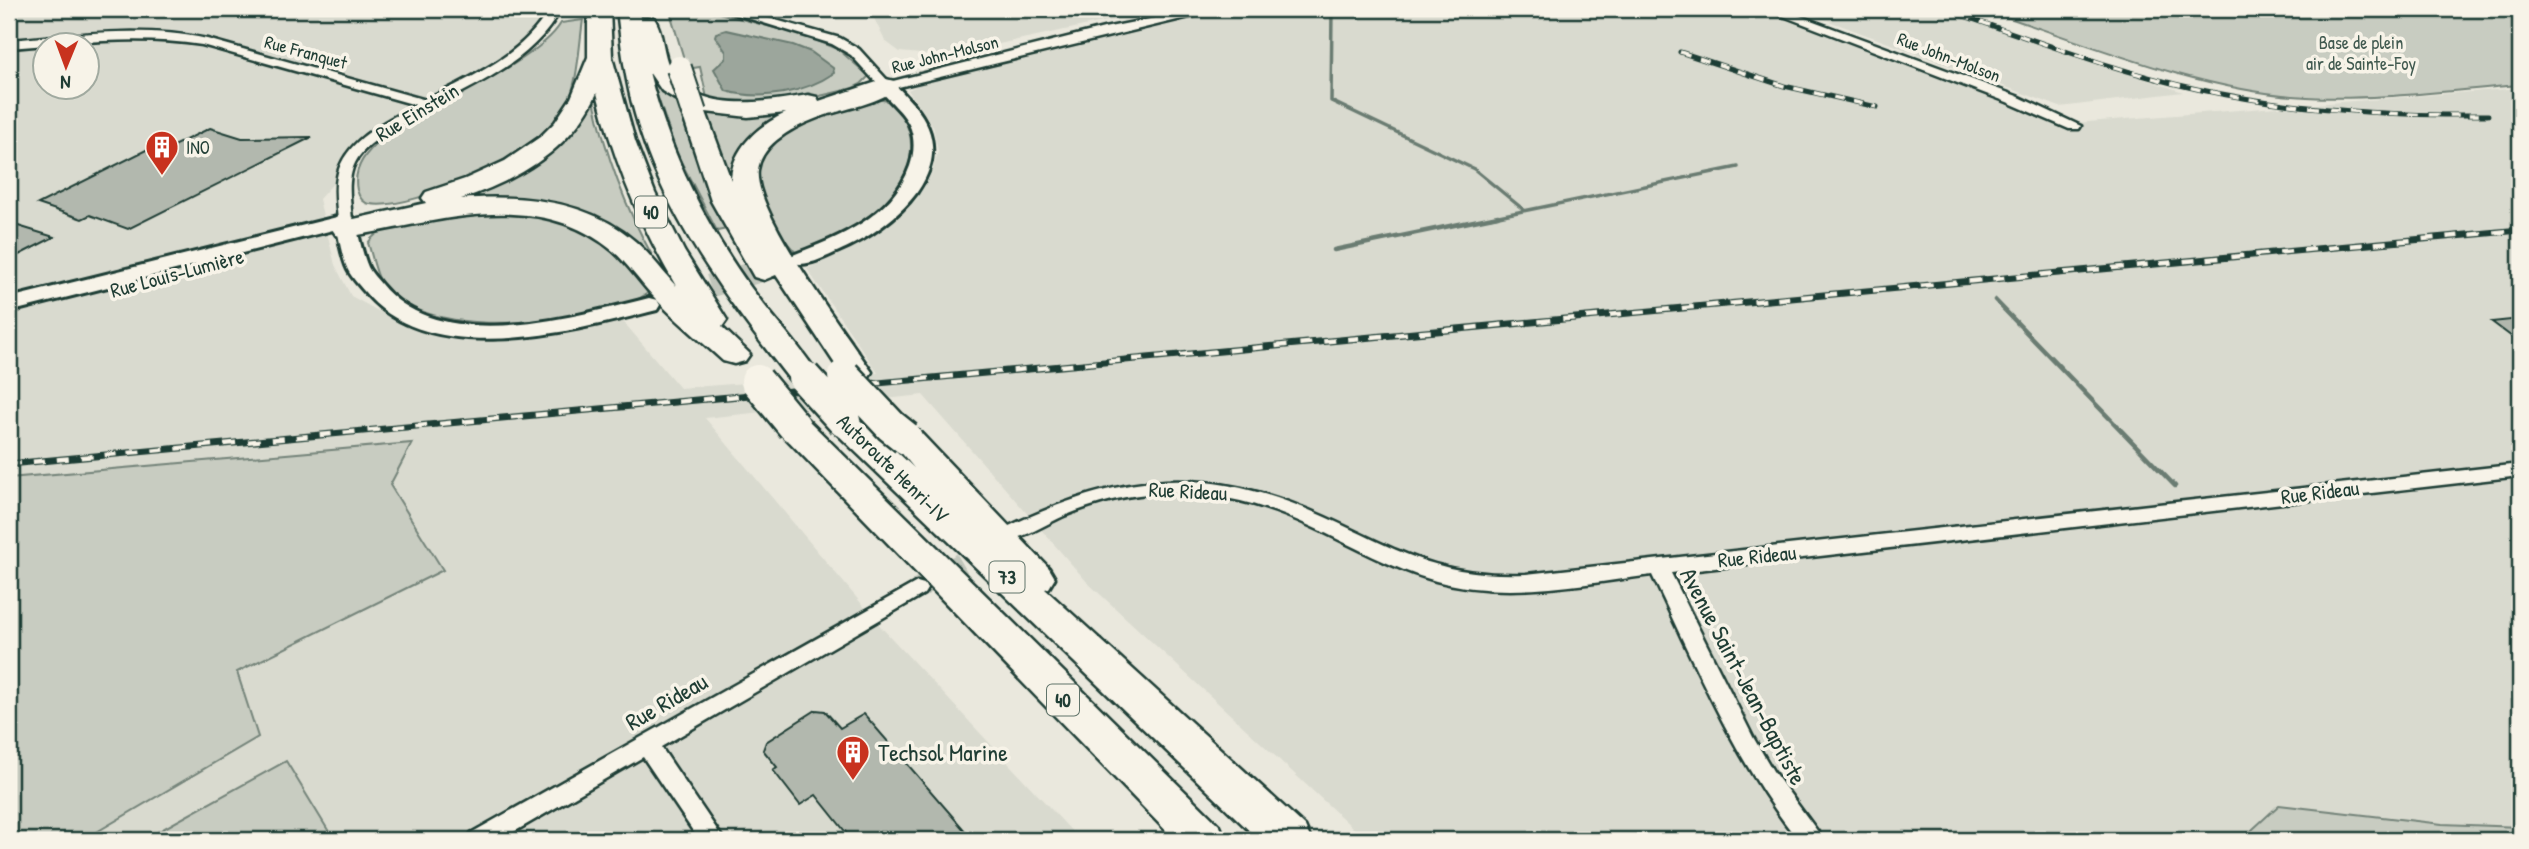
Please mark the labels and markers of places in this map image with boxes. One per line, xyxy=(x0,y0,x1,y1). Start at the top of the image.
building icon: INO xyxy=(143,128,181,177)
place label: INO xyxy=(186,135,210,160)
building icon: Techsol Marine xyxy=(834,733,872,782)
place label: Techsol Marine xyxy=(878,736,1008,768)

